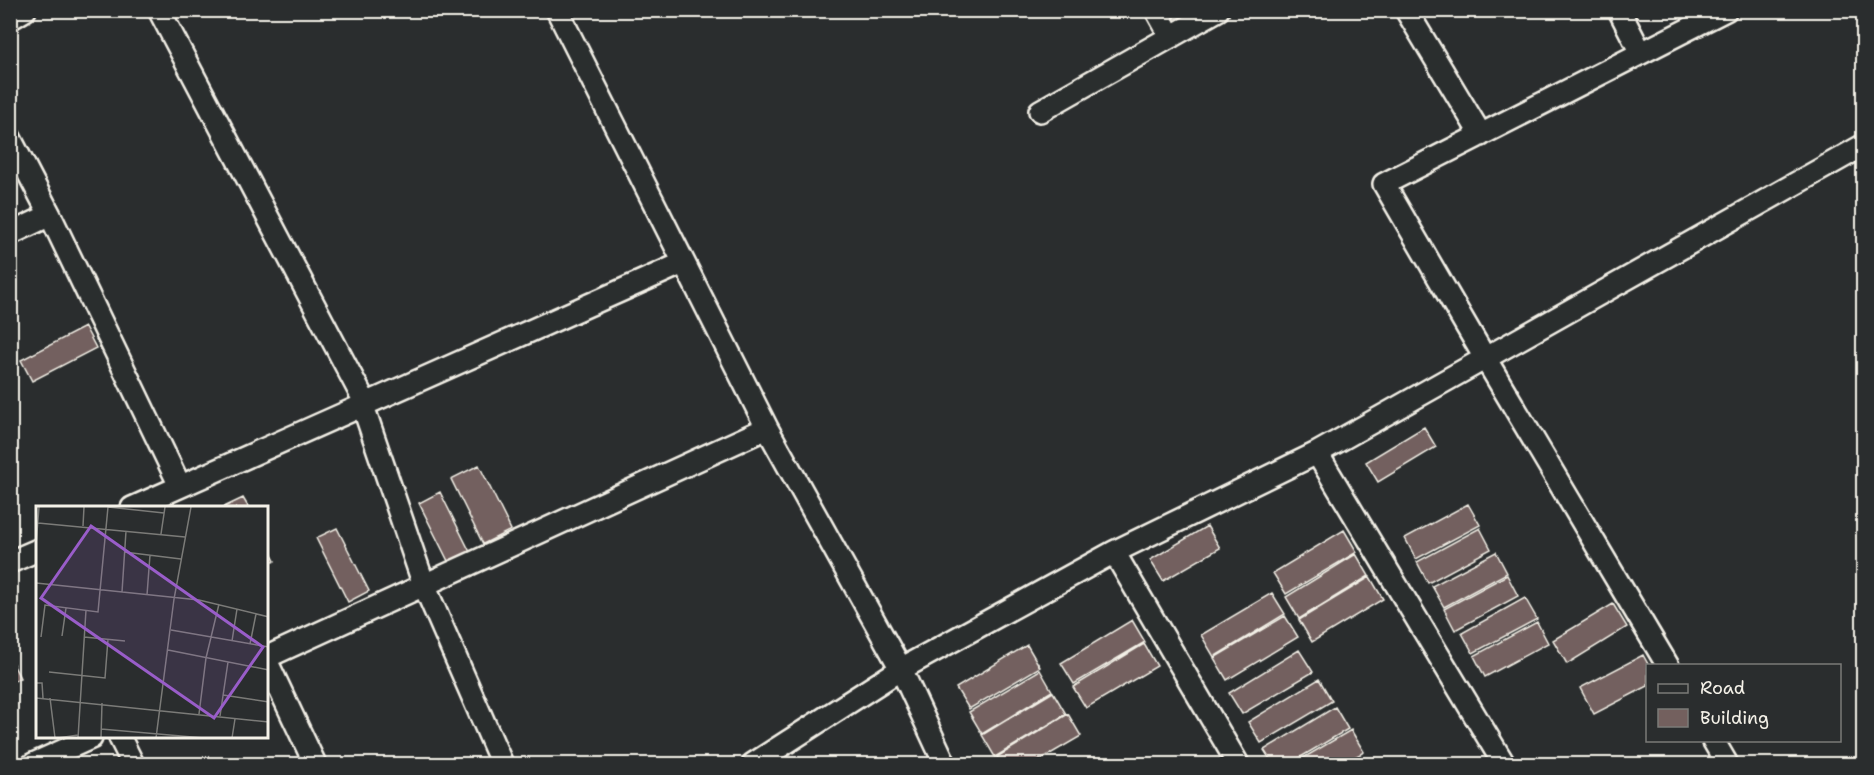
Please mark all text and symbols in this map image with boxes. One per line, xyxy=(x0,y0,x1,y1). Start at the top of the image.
inset map xyxy=(36,506,268,739)
legend xyxy=(1646,664,1841,742)
text: Road xyxy=(1700,676,1745,700)
text: Building xyxy=(1700,706,1769,730)

